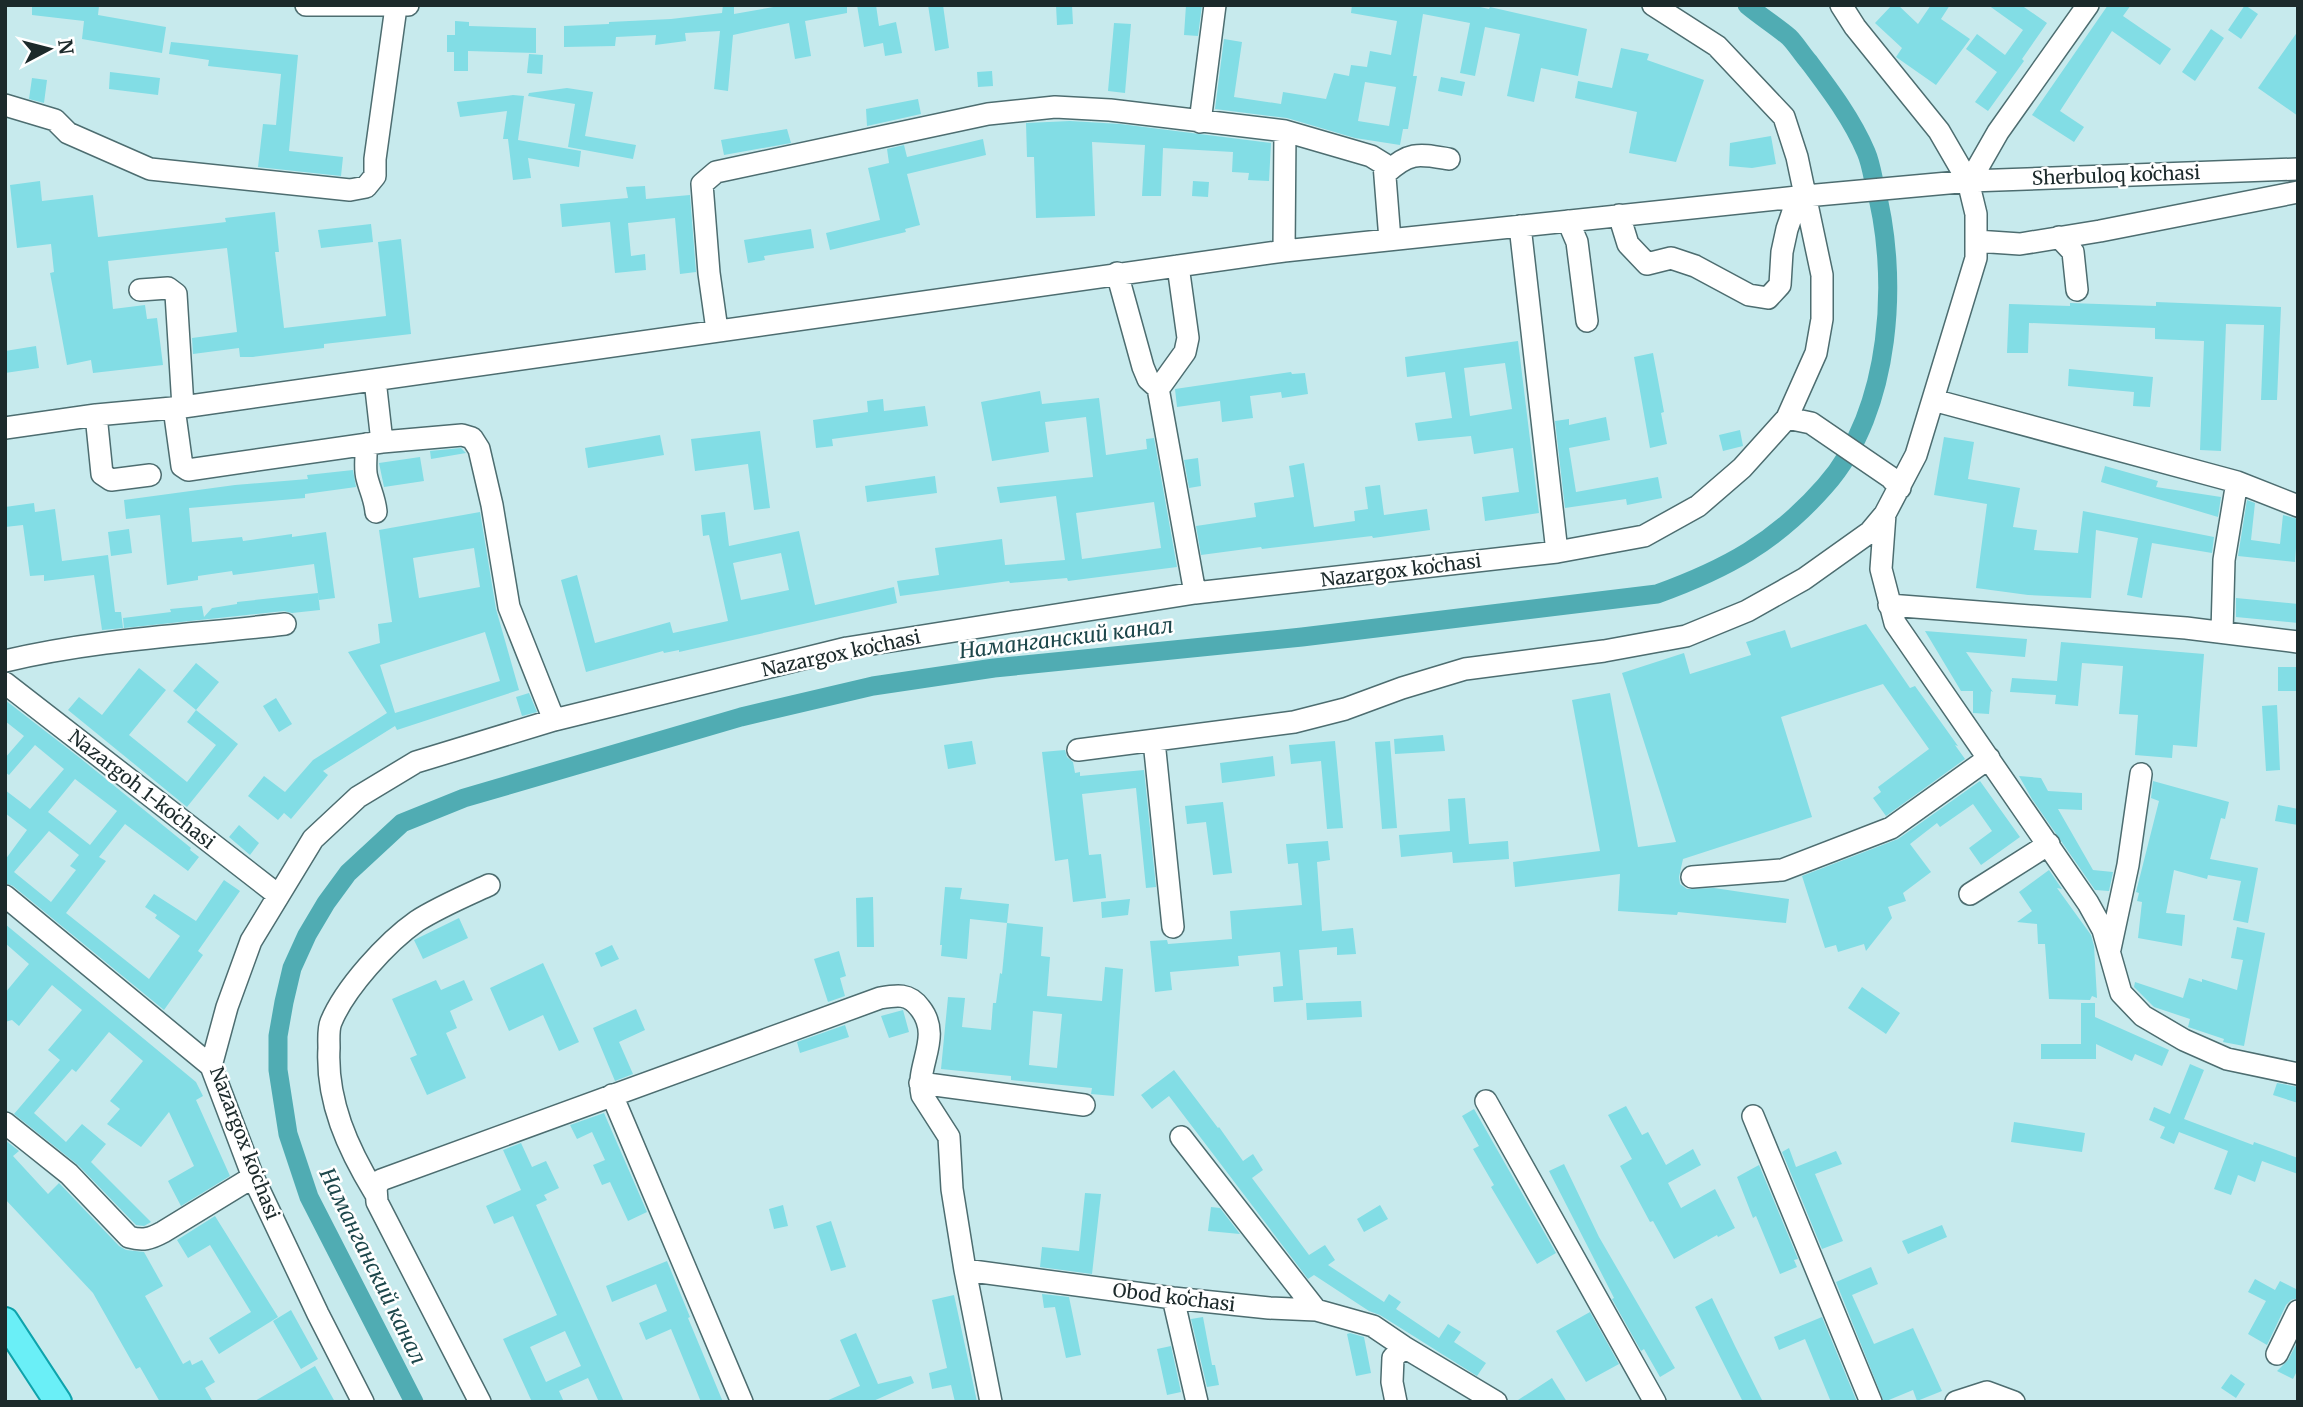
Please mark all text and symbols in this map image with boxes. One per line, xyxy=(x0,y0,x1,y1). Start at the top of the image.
north arrow xyxy=(14,14,84,84)
text: N xyxy=(53,38,79,56)
street label: Sherbuloq koʻchasi xyxy=(2031,160,2201,190)
street label: Nazargox koʻchasi xyxy=(1319,548,1483,592)
water label: Наманганский канал xyxy=(957,611,1175,665)
street label: Nazargox koʻchasi xyxy=(759,624,923,682)
street label: Nazargoh 1-koʻchasi xyxy=(64,724,220,854)
street label: Nazargox koʻchasi xyxy=(205,1063,285,1223)
water label: Наманганский канал xyxy=(314,1163,432,1369)
street label: Obod koʻchasi xyxy=(1111,1278,1237,1316)

